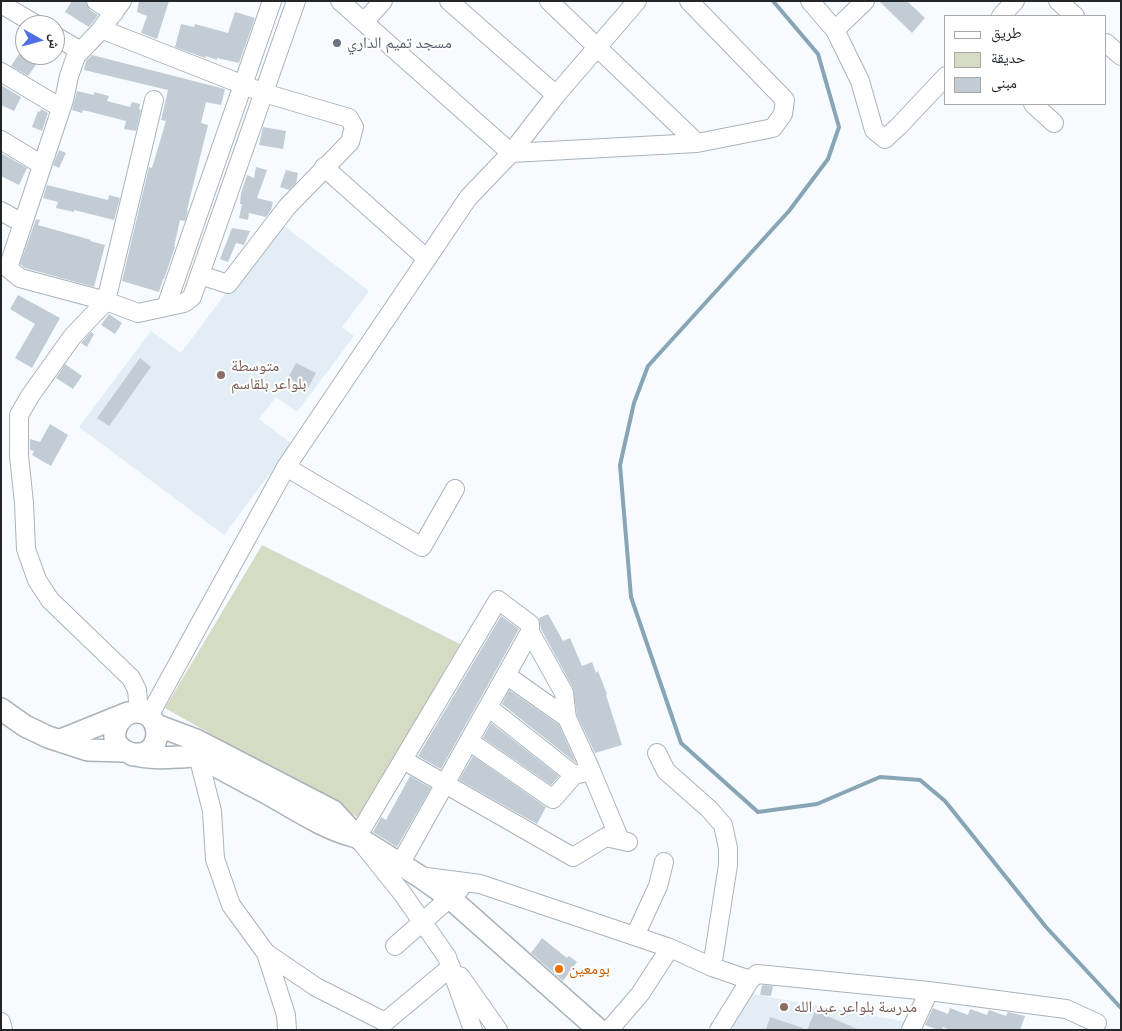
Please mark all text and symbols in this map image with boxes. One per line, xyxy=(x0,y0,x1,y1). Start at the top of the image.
north arrow xyxy=(15,15,65,65)
legend xyxy=(944,15,1107,105)
text: طريق xyxy=(991,24,1022,42)
text: ش xyxy=(45,33,64,50)
place label: مسجد تميم الداري xyxy=(347,33,452,53)
marker: مسجد تميم الداري xyxy=(331,37,343,49)
text: حديقة xyxy=(991,49,1025,67)
text: مبنى xyxy=(991,74,1017,92)
place label: متوسطة بلواعر بلقاسم xyxy=(231,356,306,394)
marker: متوسطة بلواعر بلقاسم xyxy=(215,369,227,381)
place label: بومعين xyxy=(569,959,610,979)
marker: بومعين xyxy=(553,963,565,975)
place label: مدرسة بلواعر عبد الله xyxy=(794,997,917,1017)
marker: مدرسة بلواعر عبد الله xyxy=(778,1001,790,1013)

